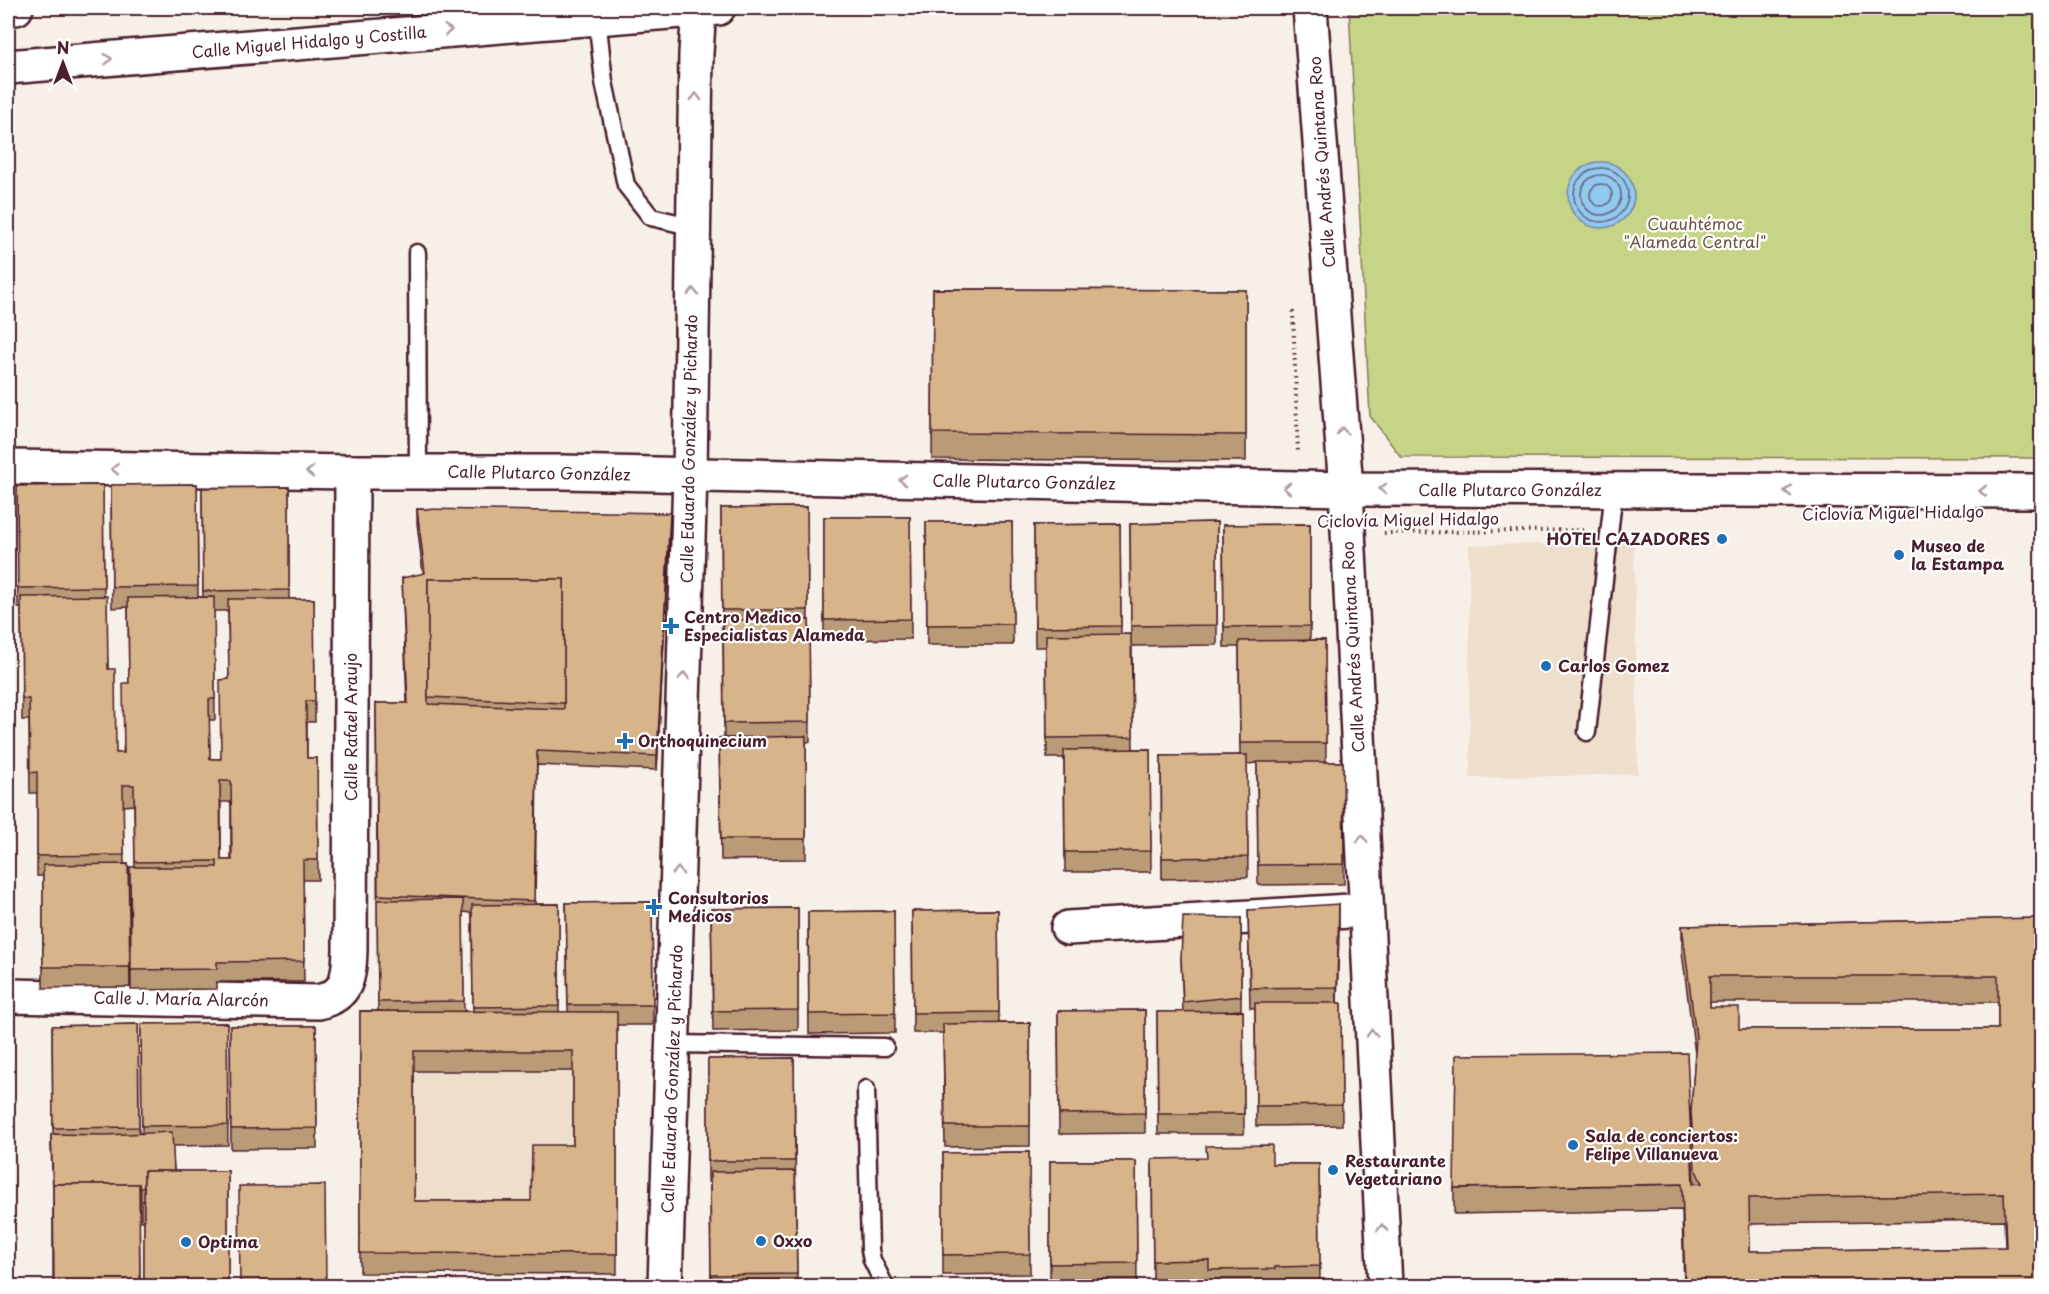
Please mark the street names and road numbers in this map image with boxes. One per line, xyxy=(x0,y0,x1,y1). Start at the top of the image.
street label: Calle Miguel Hidalgo y Costilla xyxy=(191,19,427,63)
street label: Calle Andrés Quintana Roo xyxy=(1302,56,1340,268)
street label: Calle Eduardo González y Pichardo xyxy=(674,314,702,584)
street label: Calle Plutarco González xyxy=(447,458,631,486)
street label: Calle Plutarco González xyxy=(932,467,1116,495)
street label: Calle Plutarco González xyxy=(1418,477,1602,501)
street label: Ciclovía Miguel Hidalgo xyxy=(1802,498,1984,526)
street label: Ciclovía Miguel Hidalgo xyxy=(1317,505,1499,533)
street label: Calle Andrés Quintana Roo xyxy=(1334,541,1370,753)
street label: Calle Rafael Araujo xyxy=(338,653,362,801)
street label: Calle Eduardo González y Pichardo xyxy=(654,944,688,1214)
street label: Calle J. María Alarcón xyxy=(93,984,269,1012)

